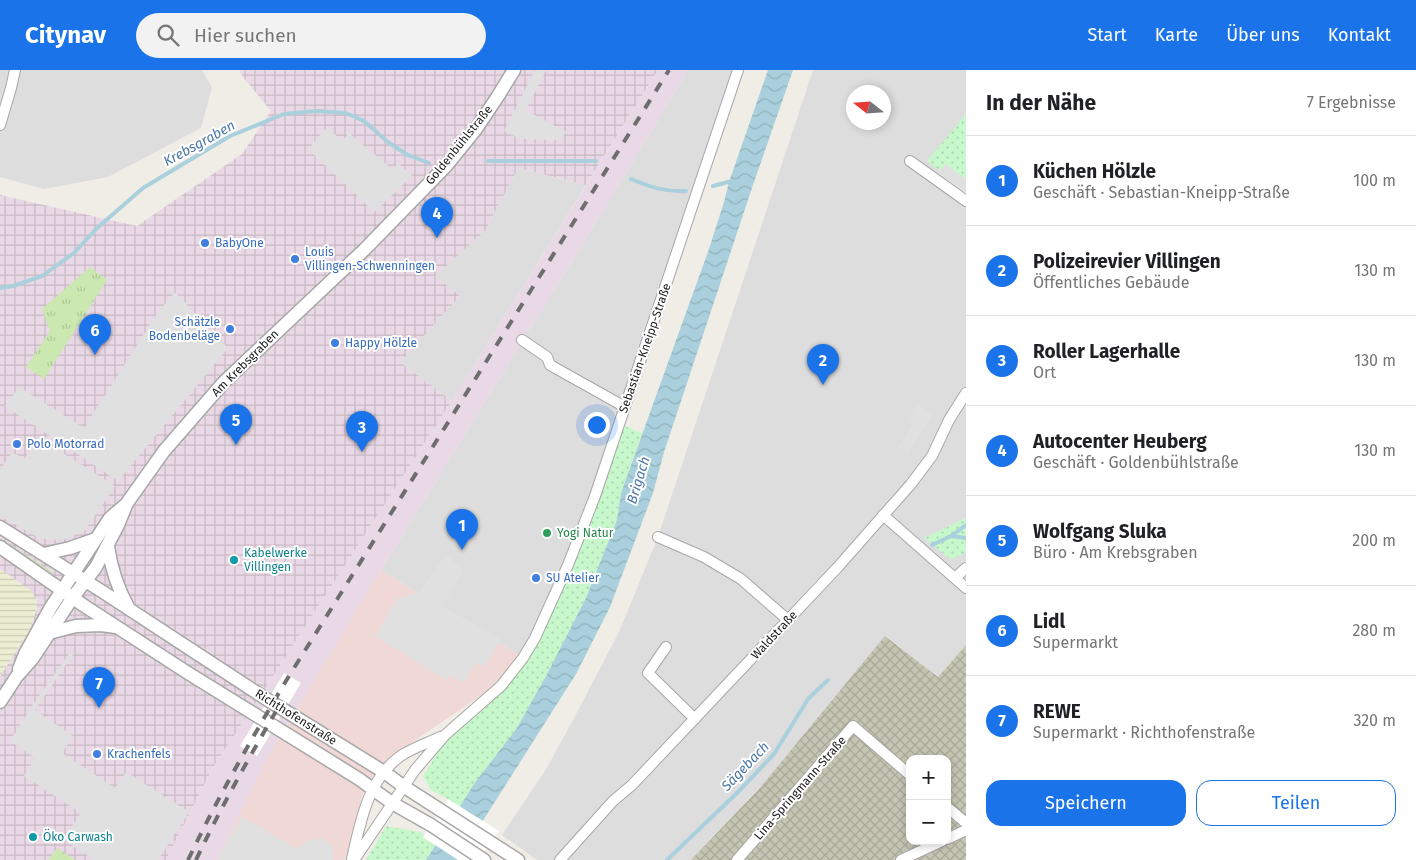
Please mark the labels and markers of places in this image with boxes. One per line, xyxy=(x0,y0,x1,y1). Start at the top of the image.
pin: 4 xyxy=(421,197,453,238)
place label: BabyOne xyxy=(215,236,264,250)
marker: BabyOne xyxy=(199,237,211,249)
place label: Louis Villingen-Schwenningen xyxy=(305,245,435,273)
marker: Louis Villingen-Schwenningen xyxy=(289,253,301,265)
pin: 6 xyxy=(79,314,111,355)
place label: Schätzle Bodenbeläge xyxy=(149,315,220,343)
marker: Schätzle Bodenbeläge xyxy=(224,323,236,335)
place label: Happy Hölzle xyxy=(345,336,417,350)
marker: Happy Hölzle xyxy=(329,337,341,349)
pin: 2 xyxy=(807,344,839,385)
pin: 5 xyxy=(220,404,252,445)
pin: 3 xyxy=(346,411,378,452)
place label: Polo Motorrad xyxy=(27,437,104,451)
marker: Polo Motorrad xyxy=(11,438,23,450)
pin: 1 xyxy=(446,509,478,550)
place label: Yogi Natur xyxy=(557,526,614,540)
marker: Yogi Natur xyxy=(541,527,553,539)
place label: Kabelwerke Villingen xyxy=(244,546,307,574)
marker: Kabelwerke Villingen xyxy=(228,554,240,566)
place label: SU Atelier xyxy=(546,571,600,585)
marker: SU Atelier xyxy=(530,572,542,584)
pin: 7 xyxy=(83,667,115,708)
place label: Krachenfels xyxy=(107,747,171,761)
marker: Krachenfels xyxy=(91,748,103,760)
place label: Öko Carwash xyxy=(43,828,113,844)
marker: Öko Carwash xyxy=(27,831,39,843)

